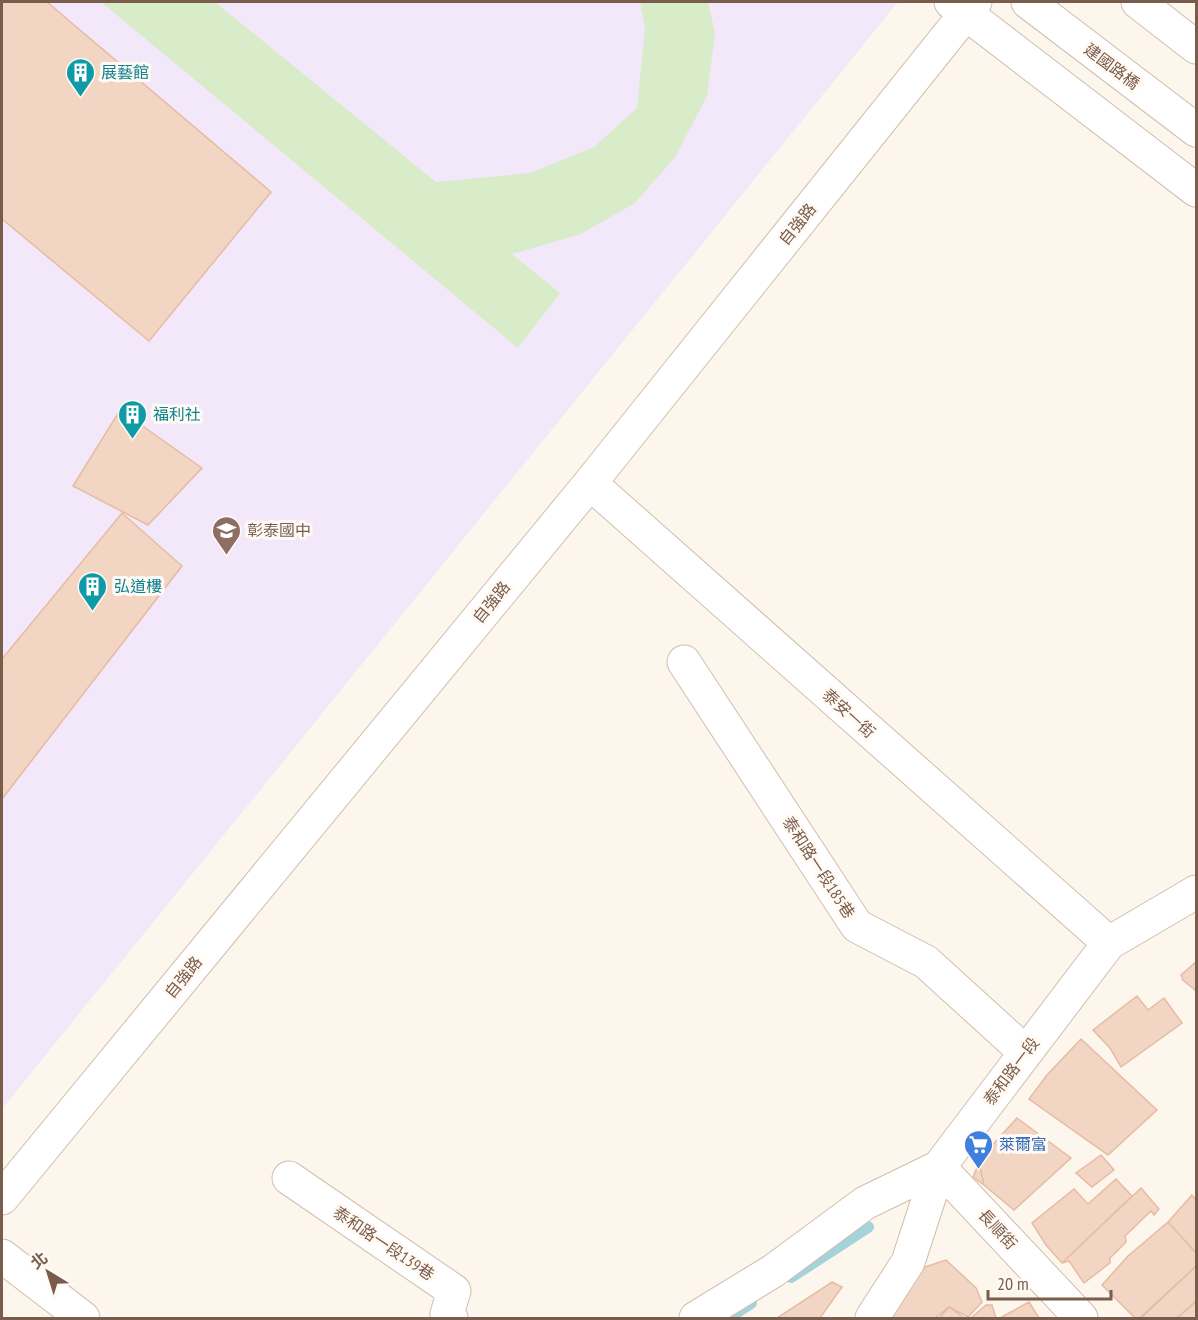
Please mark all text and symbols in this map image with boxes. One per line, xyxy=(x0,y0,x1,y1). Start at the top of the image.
street label: 建國路橋 xyxy=(1080,39,1144,93)
building icon: 展藝館 xyxy=(64,56,96,98)
place label: 展藝館 xyxy=(101,62,149,82)
street label: 自強路 xyxy=(774,199,820,249)
building icon: 福利社 xyxy=(116,398,148,440)
place label: 福利社 xyxy=(153,404,201,424)
school or university icon: 彰泰國中 xyxy=(210,514,242,556)
place label: 彰泰國中 xyxy=(247,520,311,540)
building icon: 弘道樓 xyxy=(77,570,109,612)
place label: 弘道樓 xyxy=(114,576,162,596)
street label: 自強路 xyxy=(468,577,514,627)
street label: 泰安一街 xyxy=(819,684,879,742)
street label: 泰和路一段185巷 xyxy=(779,812,859,922)
street label: 自強路 xyxy=(160,952,206,1002)
street label: 泰和路一段 xyxy=(979,1033,1043,1109)
supermarket icon: 萊爾富 xyxy=(962,1128,994,1170)
place label: 萊爾富 xyxy=(999,1134,1047,1154)
street label: 泰和路一段139巷 xyxy=(330,1202,438,1284)
street label: 長順街 xyxy=(974,1205,1022,1253)
north arrow xyxy=(18,1242,78,1302)
text: 北 xyxy=(26,1247,51,1273)
scale bar xyxy=(988,1263,1111,1301)
text: 20 m xyxy=(997,1272,1029,1295)

